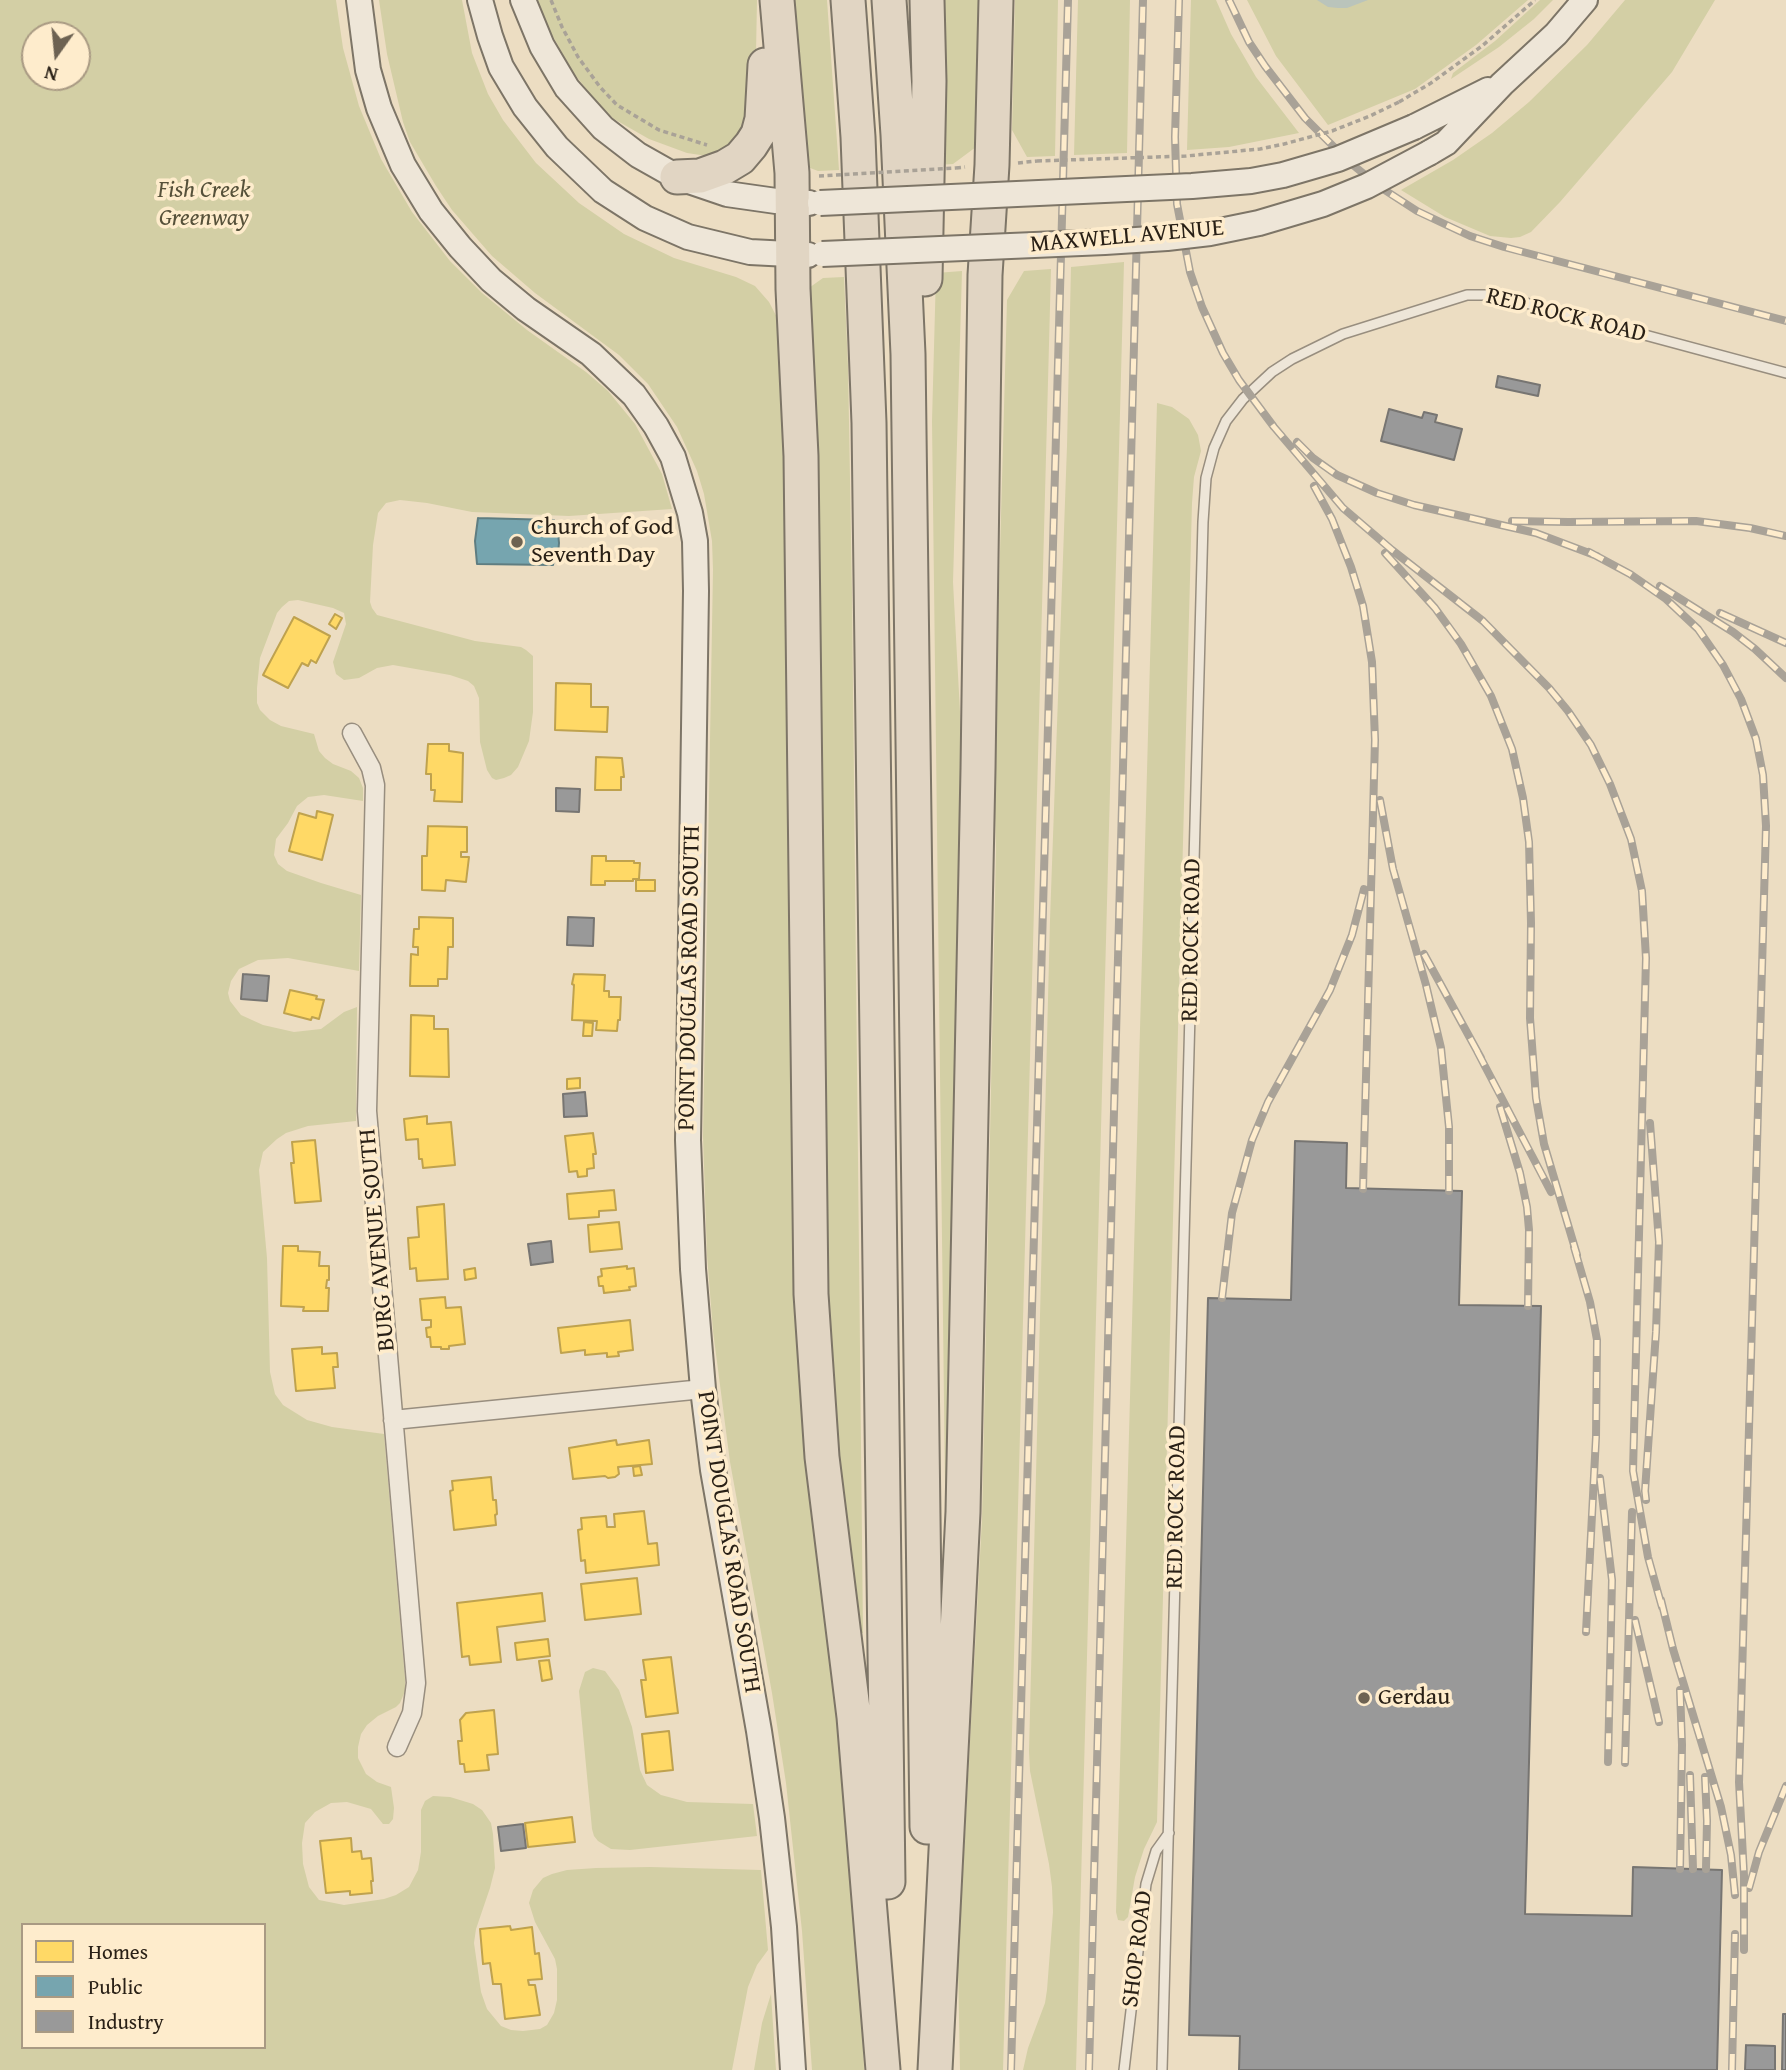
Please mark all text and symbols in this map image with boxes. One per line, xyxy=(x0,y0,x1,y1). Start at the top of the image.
north arrow xyxy=(21,21,91,91)
text: N xyxy=(41,59,61,90)
park label: Fish Creek Greenway xyxy=(158,177,250,233)
street label: MAXWELL AVENUE xyxy=(1029,214,1225,260)
street label: RED ROCK ROAD xyxy=(1483,282,1649,350)
place label: Church of God Seventh Day xyxy=(531,514,674,570)
marker: Church of God Seventh Day xyxy=(509,534,525,550)
street label: POINT DOUGLAS ROAD SOUTH xyxy=(673,825,707,1131)
street label: RED ROCK ROAD xyxy=(1176,858,1208,1022)
street label: BURG AVENUE SOUTH xyxy=(354,1127,402,1353)
street label: POINT DOUGLAS ROAD SOUTH xyxy=(690,1389,766,1695)
street label: RED ROCK ROAD xyxy=(1161,1425,1193,1589)
place label: Gerdau xyxy=(1378,1684,1450,1712)
marker: Gerdau xyxy=(1356,1690,1372,1706)
street label: SHOP ROAD xyxy=(1117,1889,1159,2009)
legend xyxy=(21,1923,266,2049)
text: Homes xyxy=(88,1936,148,1967)
text: Public xyxy=(88,1971,143,2002)
text: Industry xyxy=(88,2006,164,2037)

